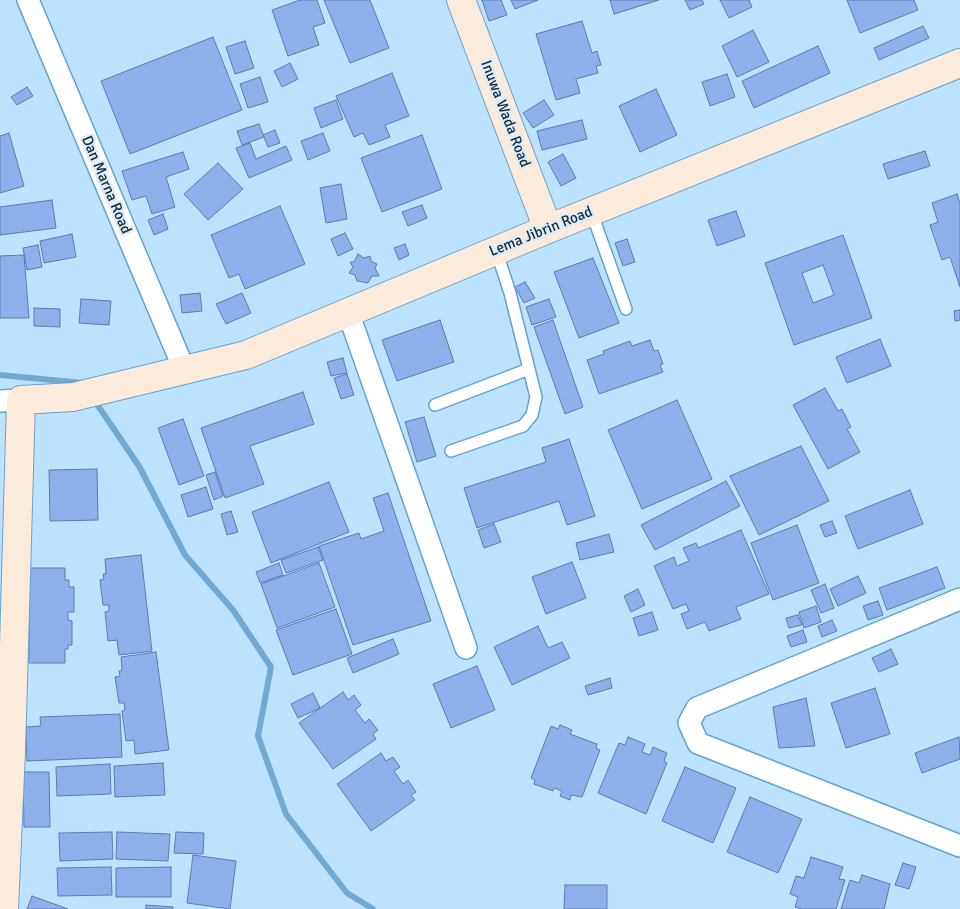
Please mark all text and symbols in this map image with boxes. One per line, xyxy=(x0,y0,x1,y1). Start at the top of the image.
street label: Inuwa Wada Road xyxy=(476,58,534,170)
street label: Dan Marna Road xyxy=(77,133,135,237)
street label: Lema Jibrin Road xyxy=(487,203,595,261)

